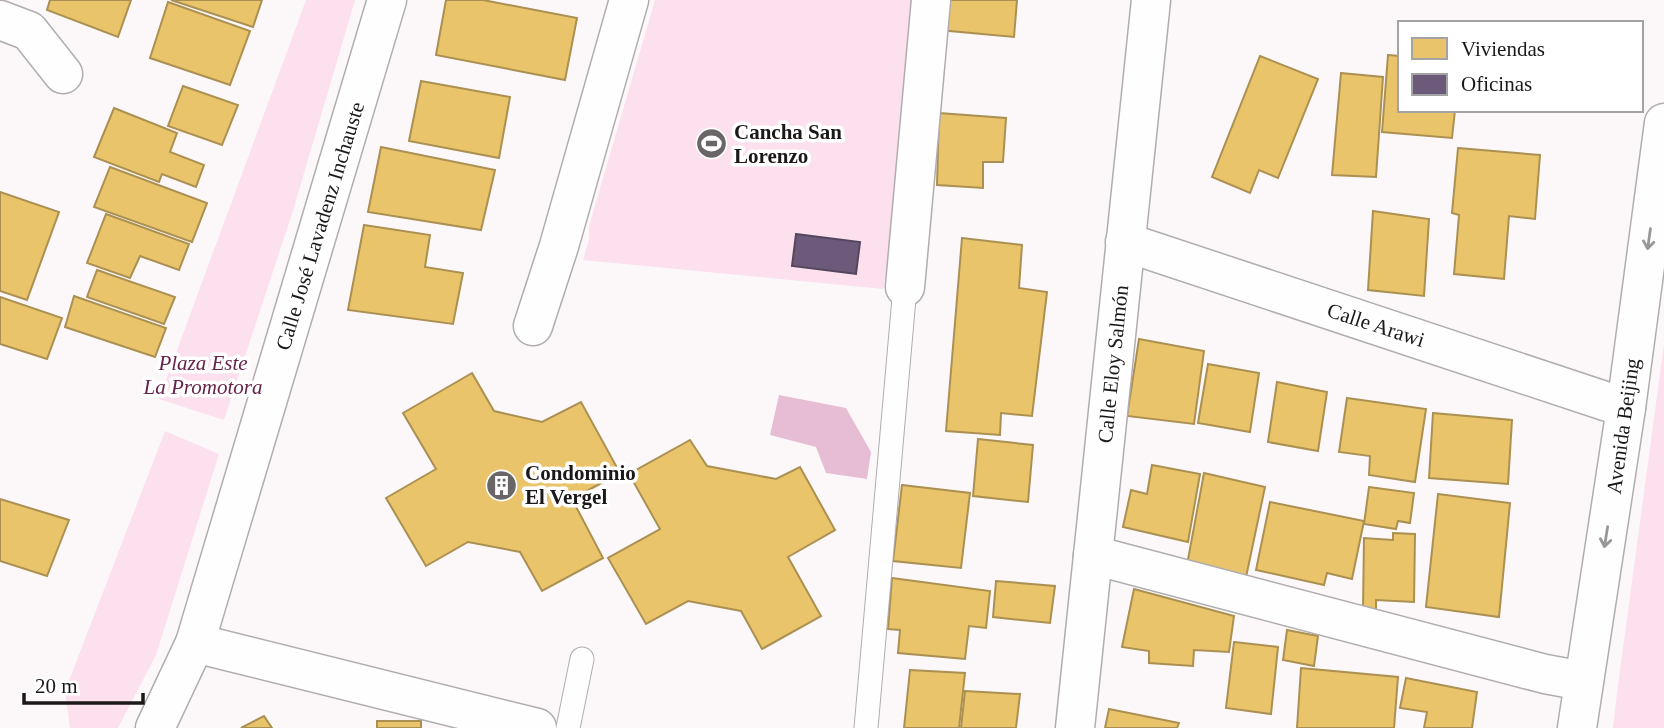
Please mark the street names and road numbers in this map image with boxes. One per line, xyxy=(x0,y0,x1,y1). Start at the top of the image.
street label: Calle José Lavadenz Inchauste xyxy=(271,99,369,353)
street label: Calle Eloy Salmón xyxy=(1093,283,1133,444)
street label: Calle Arawi xyxy=(1324,298,1428,352)
street label: Avenida Beijing xyxy=(1602,356,1644,495)

